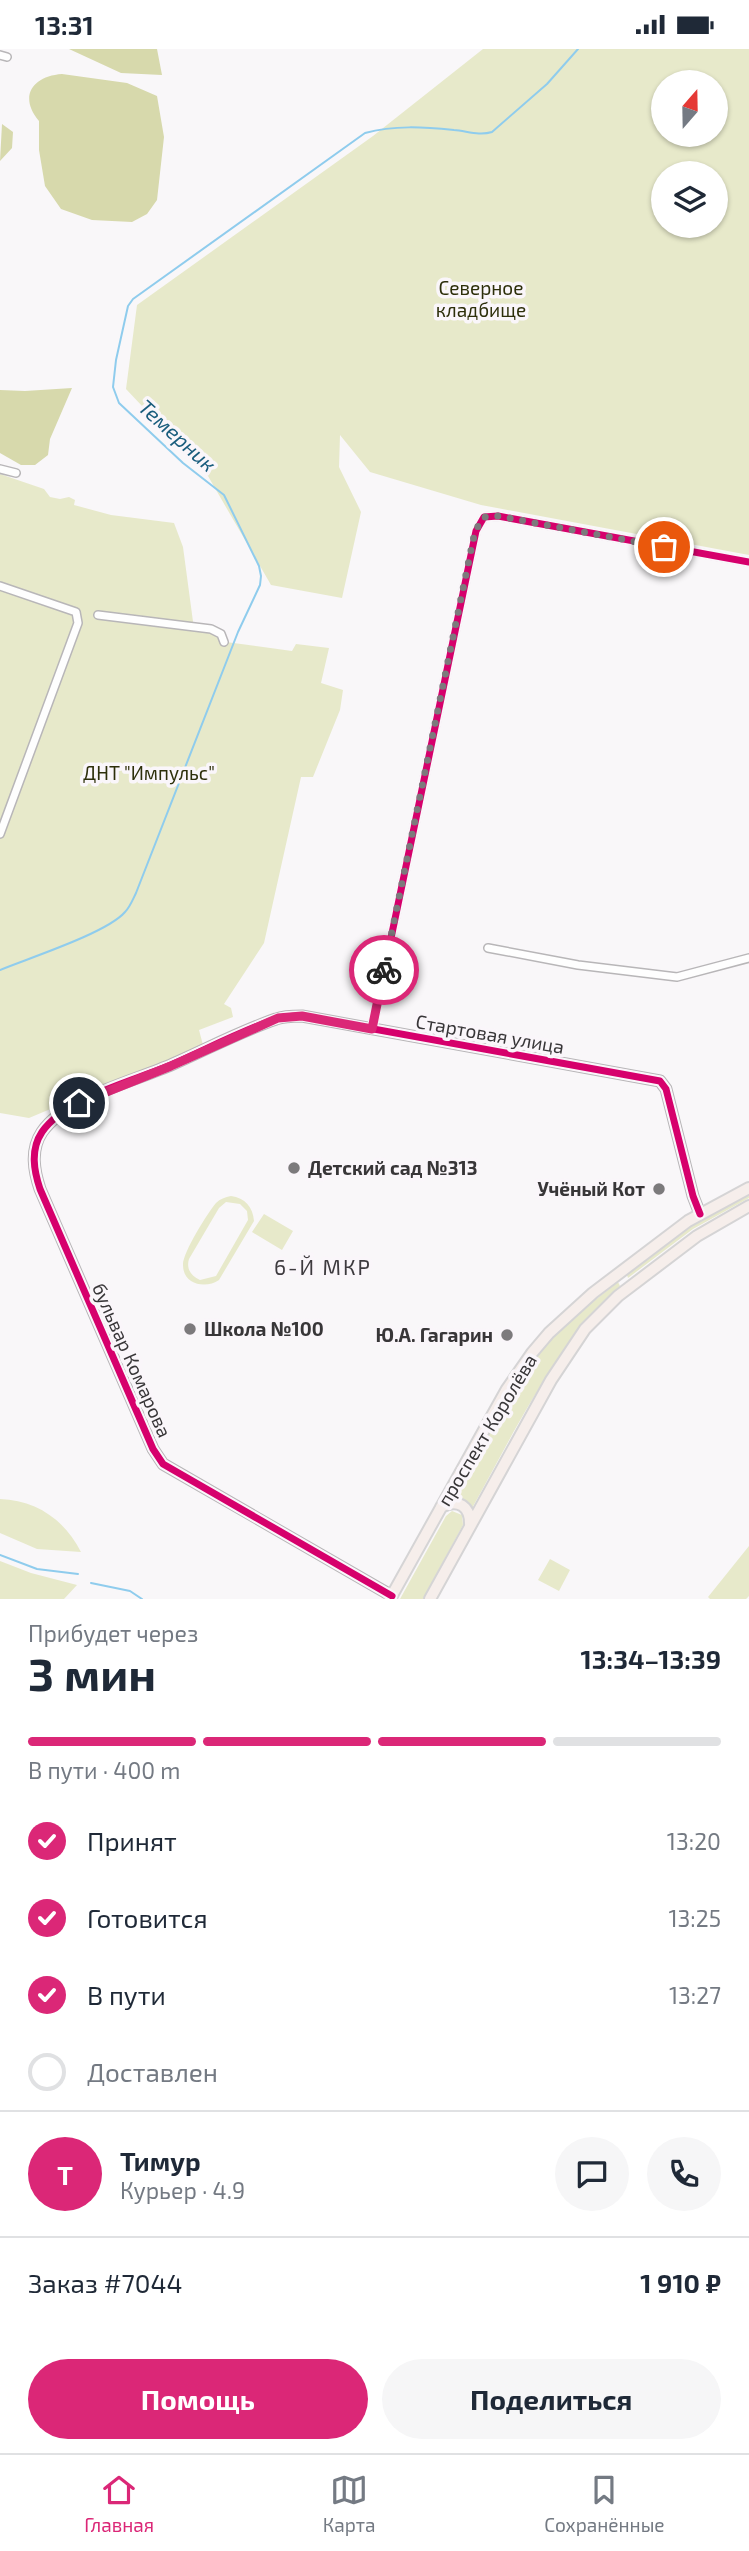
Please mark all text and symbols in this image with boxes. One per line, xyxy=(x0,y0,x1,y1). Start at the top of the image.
text: 13:31 xyxy=(35,9,94,40)
north arrow xyxy=(651,70,728,147)
map controls xyxy=(651,70,728,238)
button: layers xyxy=(651,161,728,238)
park label: Северное кладбище xyxy=(436,276,526,321)
water label: Темерник xyxy=(134,394,222,476)
pin xyxy=(634,517,694,577)
icon: bag xyxy=(645,528,683,566)
park label: ДНТ "Импульс" xyxy=(83,761,215,785)
courier xyxy=(349,935,419,1005)
icon: bike xyxy=(365,951,403,989)
street label: Стартовая улица xyxy=(414,1009,566,1059)
pin xyxy=(49,1073,109,1133)
icon: home xyxy=(60,1084,98,1122)
place label: Детский сад №313 xyxy=(308,1156,477,1179)
marker: Детский сад №313 xyxy=(286,1160,302,1176)
place label: Учёный Кот xyxy=(537,1177,645,1200)
marker: Учёный Кот xyxy=(651,1181,667,1197)
district label: 6-Й МКР xyxy=(274,1254,372,1279)
street label: бульвар Комарова xyxy=(87,1279,177,1441)
place label: Школа №100 xyxy=(204,1317,324,1340)
marker: Школа №100 xyxy=(182,1321,198,1337)
place label: Ю.А. Гагарин xyxy=(375,1323,493,1346)
marker: Ю.А. Гагарин xyxy=(499,1327,515,1343)
street label: проспект Королёва xyxy=(432,1350,541,1510)
text: Прибудет через xyxy=(28,1619,198,1647)
text: 13:34–13:39 xyxy=(581,1643,721,1674)
text: 3 мин xyxy=(28,1645,156,1700)
text: В пути · 400 m xyxy=(28,1756,180,1784)
icon: check xyxy=(28,1822,66,1860)
text: Принят xyxy=(87,1825,177,1856)
text: 13:20 xyxy=(667,1827,721,1855)
icon: check xyxy=(28,1899,66,1937)
text: Готовится xyxy=(87,1902,208,1933)
text: 13:25 xyxy=(668,1904,721,1932)
icon: check xyxy=(28,1976,66,2014)
text: В пути xyxy=(87,1979,166,2010)
text: 13:27 xyxy=(669,1981,721,2009)
text: Доставлен xyxy=(87,2056,218,2087)
button: chat xyxy=(555,2137,629,2211)
button: phone xyxy=(647,2137,721,2211)
text: Тимур xyxy=(120,2145,201,2176)
text: Т xyxy=(57,2159,73,2190)
text: Курьер · 4.9 xyxy=(120,2176,245,2204)
text: Заказ #7044 xyxy=(28,2267,182,2298)
text: 1 910 ₽ xyxy=(640,2267,721,2298)
button: Помощь xyxy=(28,2359,368,2439)
button: Поделиться xyxy=(382,2359,721,2439)
tab: Главная xyxy=(84,2471,154,2536)
tab: Карта xyxy=(323,2471,376,2536)
tab: Сохранённые xyxy=(544,2471,665,2536)

